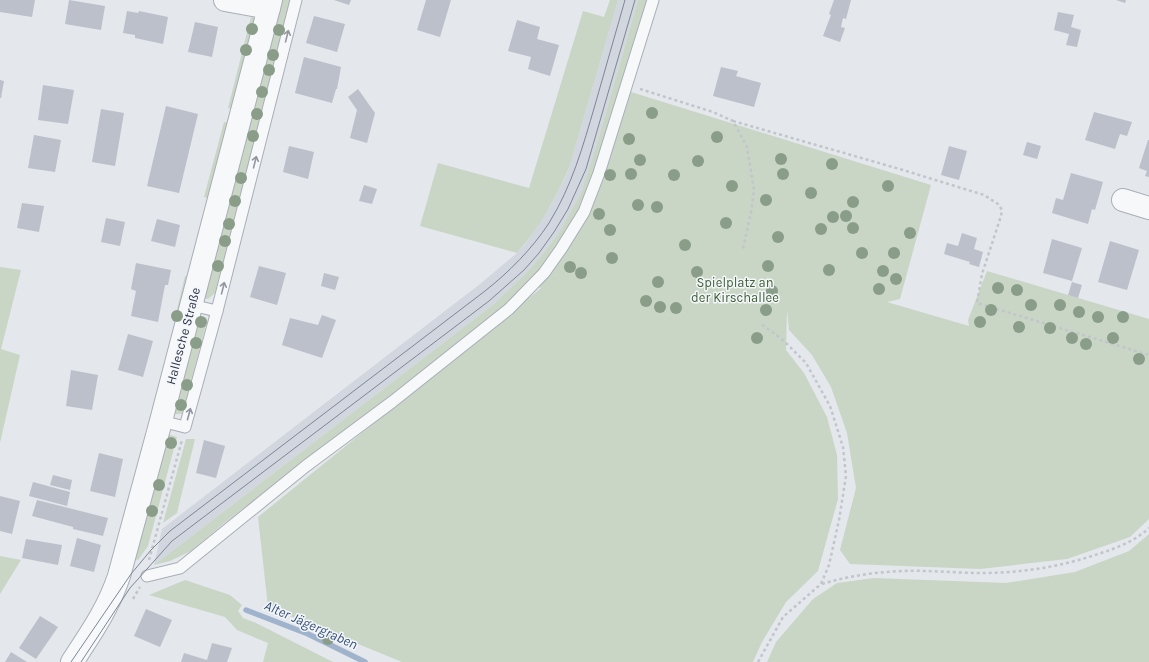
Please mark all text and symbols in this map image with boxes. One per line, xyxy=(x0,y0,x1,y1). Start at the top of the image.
one-way arrow xyxy=(284,30,291,43)
one-way arrow xyxy=(252,156,259,169)
park label: Spielplatz an der Kirschallee xyxy=(691,275,779,305)
one-way arrow xyxy=(220,282,227,295)
street label: Hallesche Straße xyxy=(163,285,203,386)
one-way arrow xyxy=(186,407,193,420)
water label: Alter Jägergraben xyxy=(262,597,360,653)

